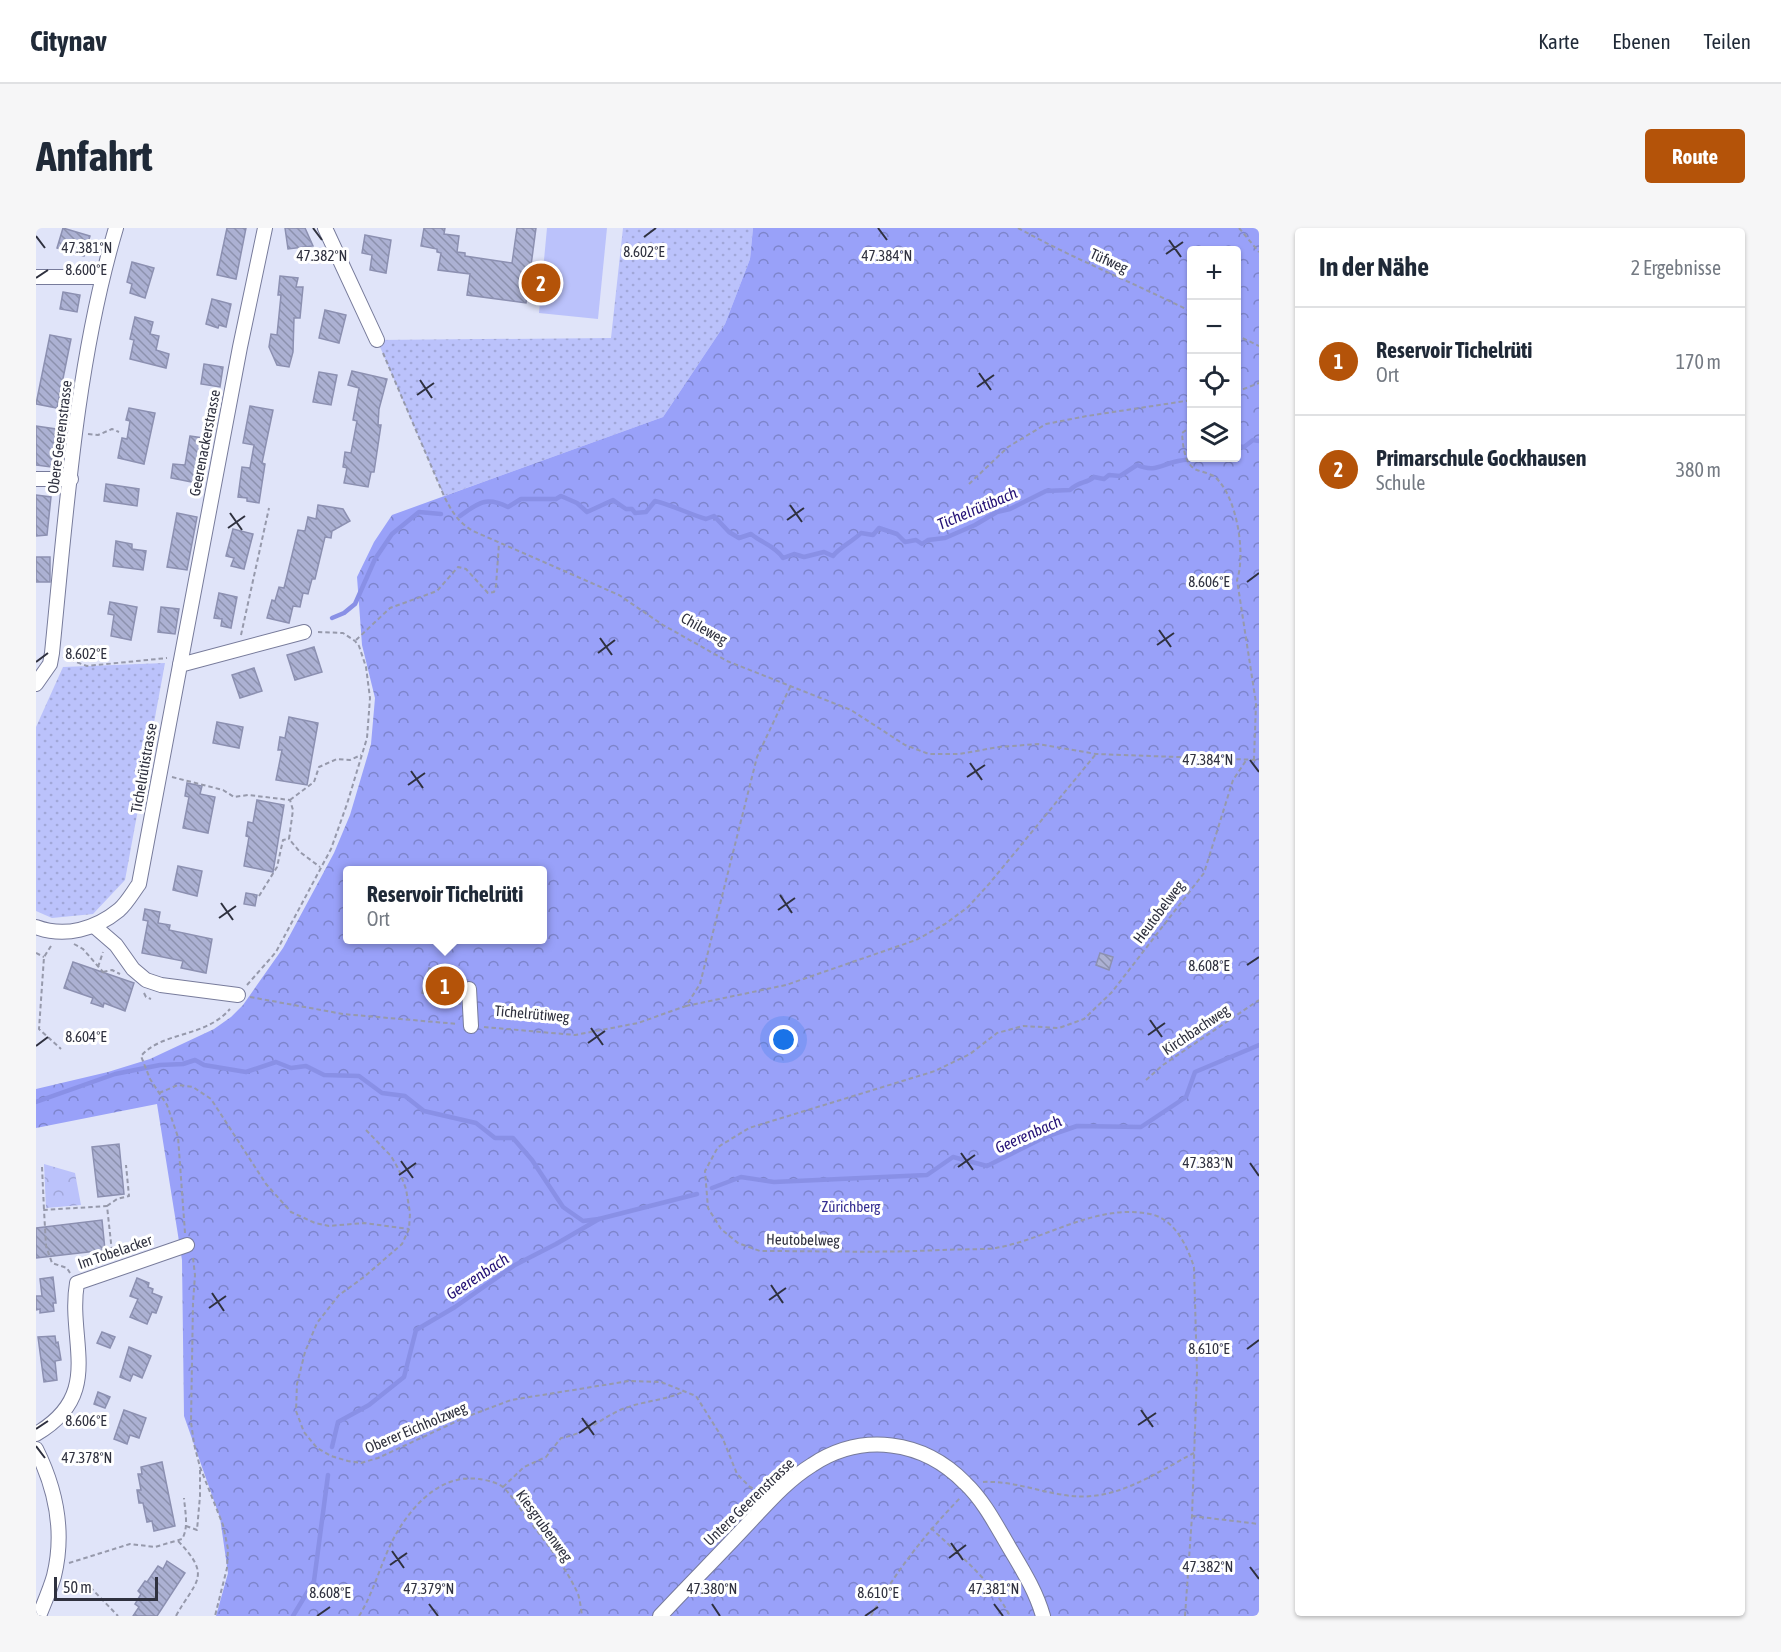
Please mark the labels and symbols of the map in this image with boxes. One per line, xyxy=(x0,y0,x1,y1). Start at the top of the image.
text: 47.381°N xyxy=(62,239,112,256)
text: 8.602°E xyxy=(623,243,665,260)
street label: Tüfweg xyxy=(1088,245,1131,277)
text: 47.382°N xyxy=(297,247,347,264)
text: 47.384°N xyxy=(862,247,912,264)
pin: 2 xyxy=(522,260,560,306)
text: 8.600°E xyxy=(65,261,107,278)
street label: Obere Geerenstrasse xyxy=(44,379,75,495)
street label: Geerenackerstrasse xyxy=(186,388,223,498)
water label: Tichelrütibach xyxy=(934,483,1020,533)
text: 8.606°E xyxy=(1188,573,1230,590)
street label: Chileweg xyxy=(678,609,731,648)
text: 8.602°E xyxy=(65,645,107,662)
street label: Tichelrütistrasse xyxy=(127,721,160,814)
text: 47.384°N xyxy=(1183,751,1233,768)
street label: Heutobelweg xyxy=(1130,877,1188,946)
text: 8.608°E xyxy=(1188,957,1230,974)
pin: 1 xyxy=(426,964,464,1008)
street label: Kirchbachweg xyxy=(1159,1001,1233,1058)
street label: Tichelrütiweg xyxy=(494,1002,571,1025)
your location xyxy=(769,1025,798,1054)
text: 8.604°E xyxy=(65,1028,107,1045)
water label: Geerenbach xyxy=(992,1111,1064,1157)
text: 47.383°N xyxy=(1183,1154,1233,1171)
park label: Zürichberg xyxy=(821,1198,881,1215)
street label: Heutobelweg xyxy=(766,1230,841,1249)
street label: Im Tobelacker xyxy=(75,1231,155,1272)
water label: Geerenbach xyxy=(442,1249,512,1303)
text: 8.610°E xyxy=(1188,1340,1230,1357)
street label: Oberer Eichholzweg xyxy=(362,1398,470,1457)
text: 8.606°E xyxy=(65,1412,107,1429)
text: 47.378°N xyxy=(62,1449,112,1466)
street label: Untere Geerenstrasse xyxy=(700,1454,797,1549)
street label: Kiesgrubenweg xyxy=(513,1487,576,1565)
text: 47.382°N xyxy=(1183,1558,1233,1575)
scale bar xyxy=(54,1574,158,1602)
text: 47.379°N xyxy=(404,1580,454,1597)
text: 47.380°N xyxy=(687,1580,737,1597)
text: 47.381°N xyxy=(969,1580,1019,1597)
text: 8.608°E xyxy=(309,1584,351,1601)
text: 8.610°E xyxy=(857,1584,899,1601)

